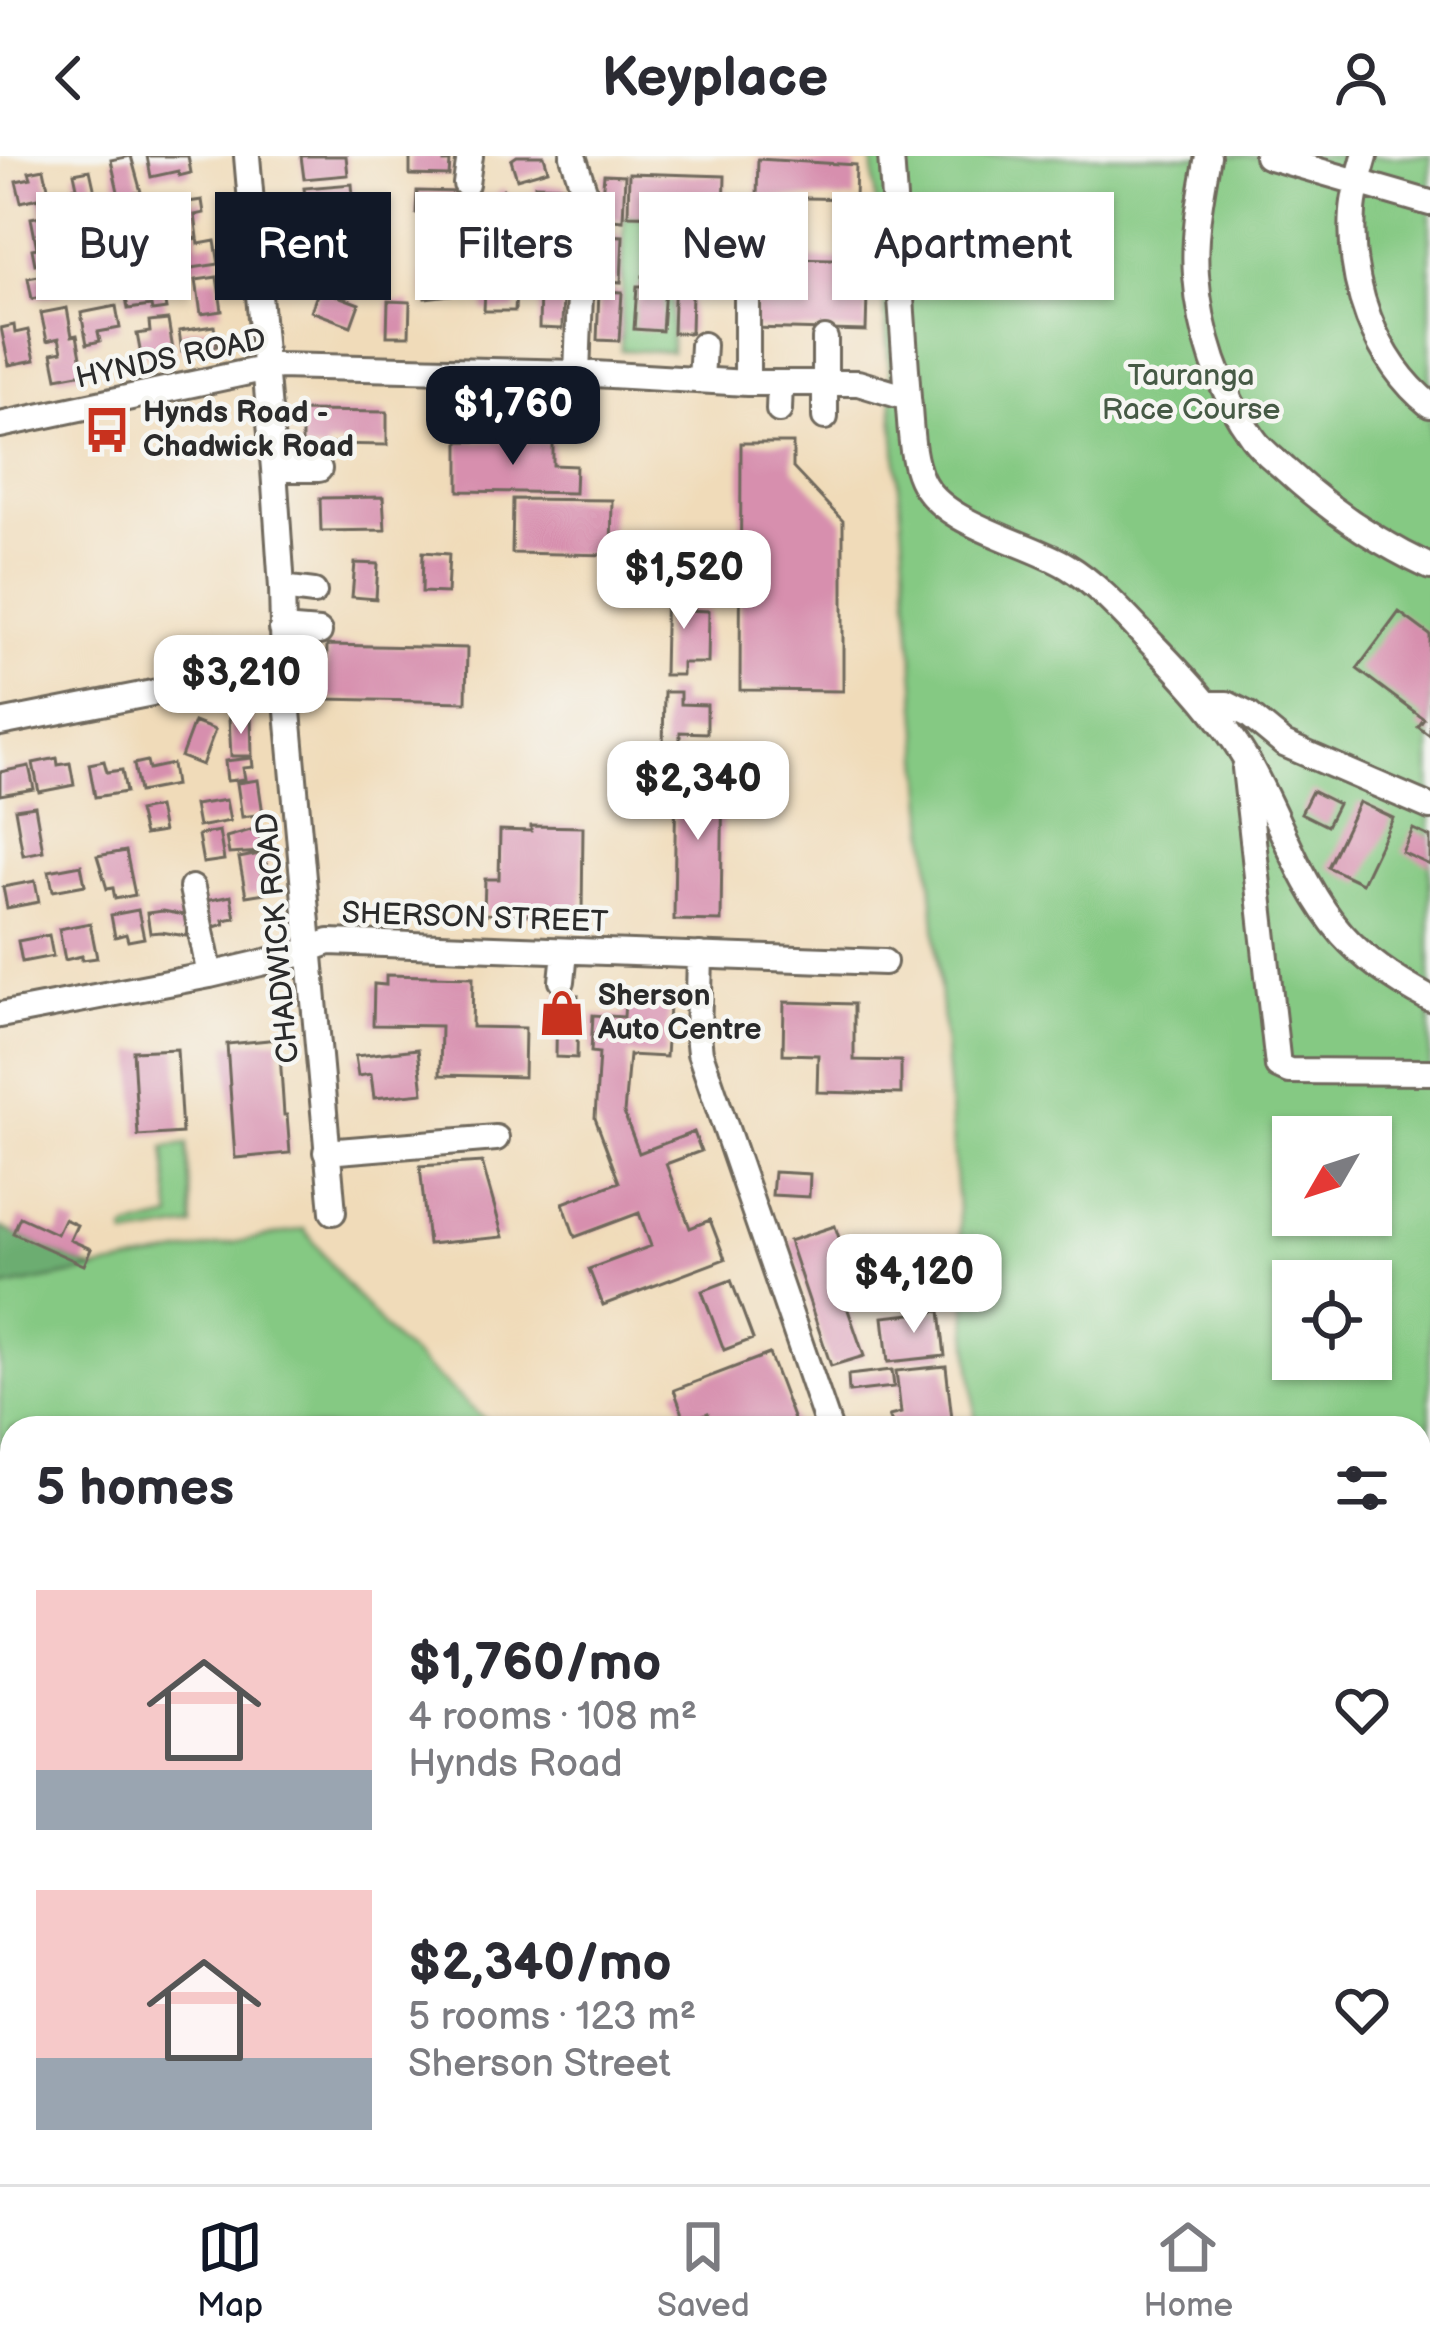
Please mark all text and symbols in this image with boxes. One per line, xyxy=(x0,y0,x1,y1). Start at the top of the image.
icon: back xyxy=(36,45,102,111)
icon: person xyxy=(1328,45,1394,111)
text: Keyplace xyxy=(602,46,828,111)
chip: Buy xyxy=(36,192,191,300)
chip: Rent xyxy=(215,192,391,300)
chip: Filters xyxy=(415,192,615,300)
chip: New xyxy=(639,192,808,300)
chip: Apartment xyxy=(832,192,1114,300)
street label: HYNDS ROAD xyxy=(73,321,269,397)
park label: Tauranga Race Course xyxy=(1102,358,1280,428)
pin: $1,760 xyxy=(415,366,611,468)
text: $1,760 xyxy=(453,381,573,428)
place label: Hynds Road - Chadwick Road xyxy=(143,395,354,465)
bus stop icon: Hynds Road - Chadwick Road xyxy=(82,405,132,455)
pin: $1,520 xyxy=(586,530,782,632)
text: $1,520 xyxy=(624,545,744,592)
pin: $3,210 xyxy=(143,635,339,737)
text: $3,210 xyxy=(181,650,301,697)
pin: $2,340 xyxy=(600,741,796,843)
text: $2,340 xyxy=(634,756,762,803)
street label: CHADWICK ROAD xyxy=(249,811,307,1065)
street label: SHERSON STREET xyxy=(341,895,609,941)
place label: Sherson Auto Centre xyxy=(597,978,761,1048)
shop icon: Sherson Auto Centre xyxy=(537,988,587,1038)
north arrow xyxy=(1272,1116,1392,1236)
map controls xyxy=(1272,1116,1392,1380)
pin: $4,120 xyxy=(816,1234,1012,1336)
text: $4,120 xyxy=(854,1249,974,1296)
button: locate xyxy=(1272,1260,1392,1380)
icon: filters xyxy=(1329,1455,1395,1521)
text: 5 homes xyxy=(36,1458,234,1519)
text: $1,760/mo xyxy=(408,1633,661,1694)
icon: home xyxy=(132,1638,276,1782)
icon: heart xyxy=(1329,1677,1395,1743)
text: 4 rooms · 108 m² xyxy=(408,1694,697,1741)
text: Hynds Road xyxy=(408,1741,623,1788)
text: $2,340/mo xyxy=(408,1933,672,1994)
icon: home xyxy=(132,1938,276,2082)
icon: heart xyxy=(1329,1977,1395,2043)
text: 5 rooms · 123 m² xyxy=(408,1994,696,2041)
text: Sherson Street xyxy=(408,2041,671,2088)
tab: Map xyxy=(197,2214,263,2326)
tab: Saved xyxy=(657,2214,750,2326)
tab: Home xyxy=(1143,2214,1233,2326)

